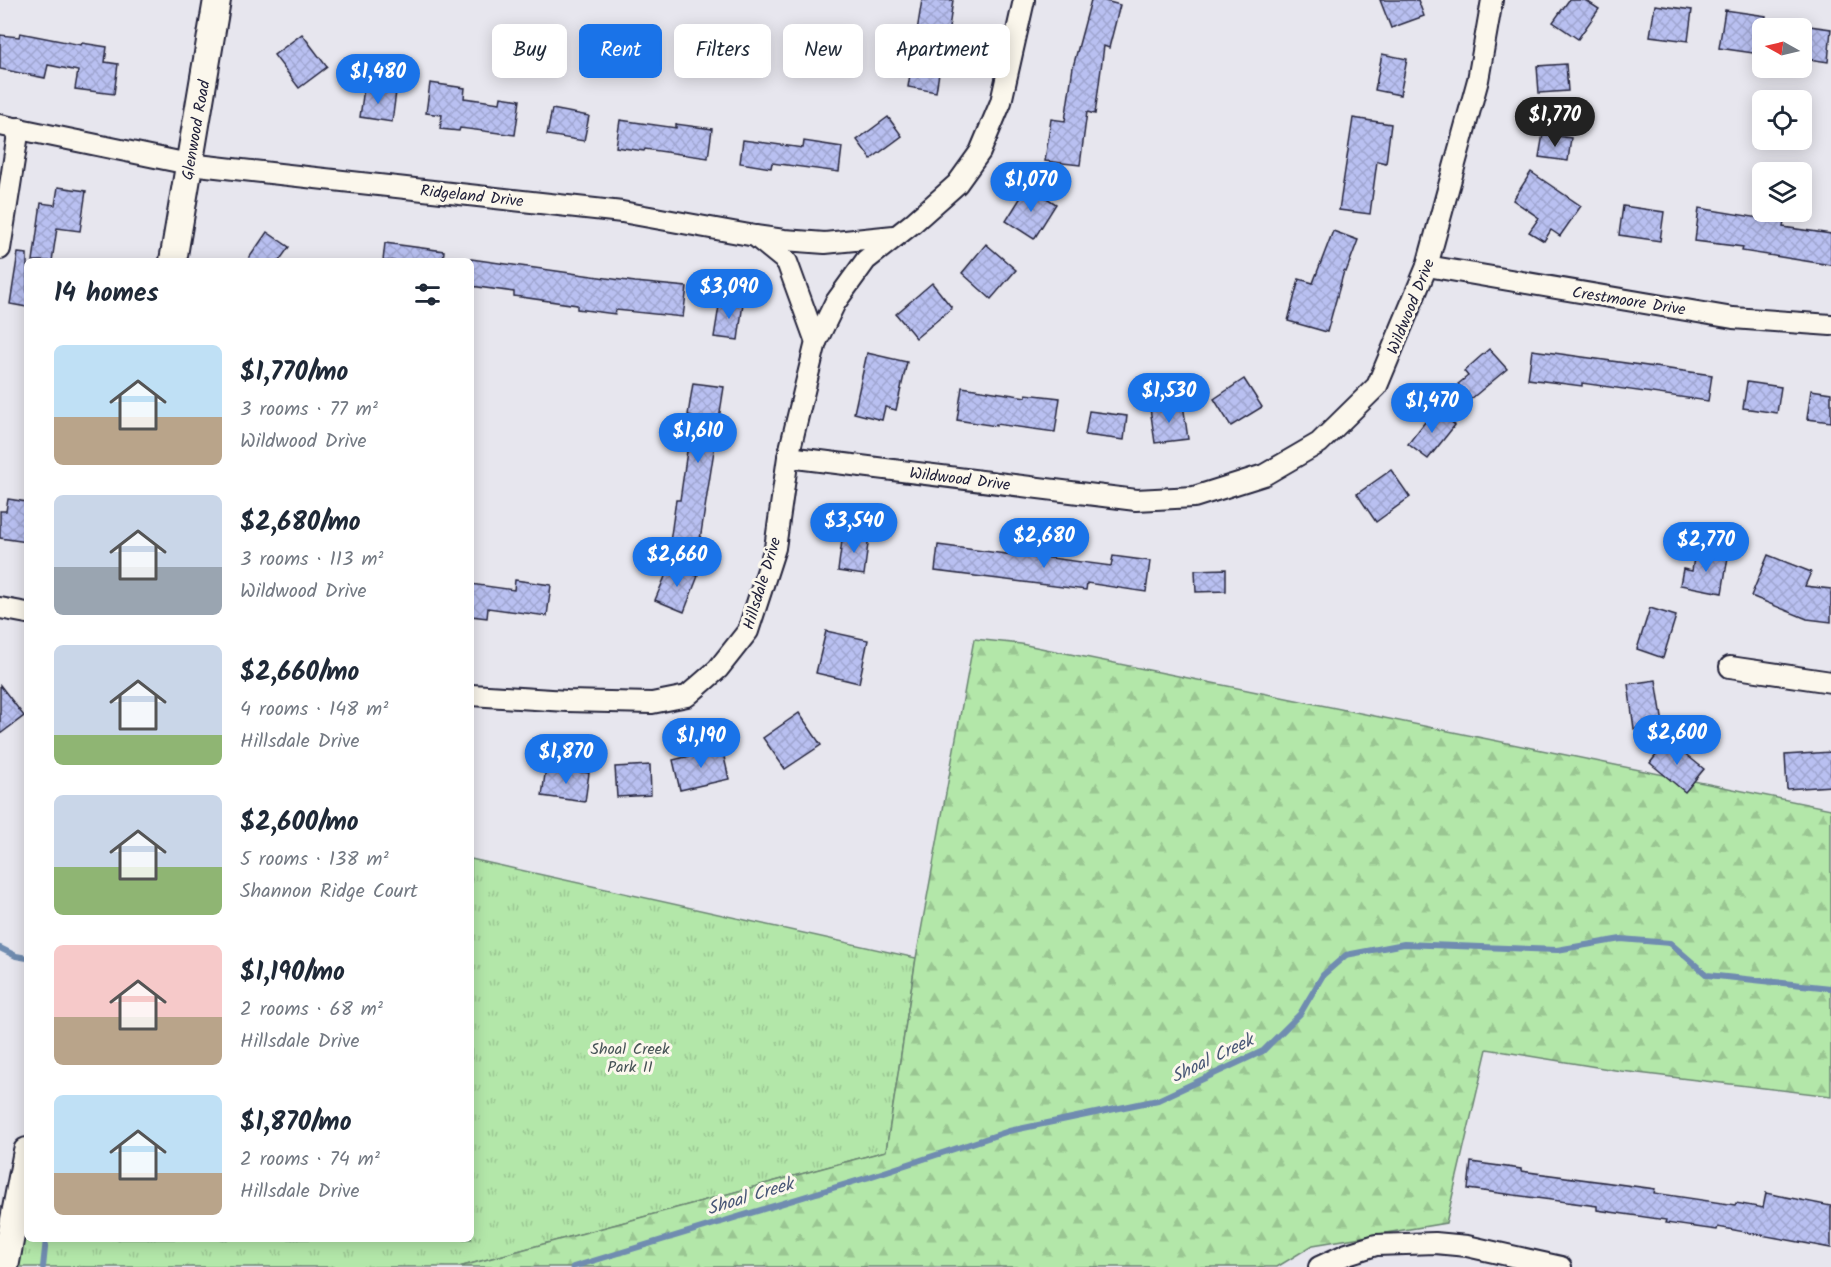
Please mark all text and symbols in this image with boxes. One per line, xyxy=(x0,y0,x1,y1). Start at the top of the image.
north arrow xyxy=(1752,18,1812,78)
map controls xyxy=(1752,18,1812,222)
chip: Buy xyxy=(492,24,567,78)
chip: Rent xyxy=(579,24,662,78)
chip: Filters xyxy=(674,24,771,78)
chip: New xyxy=(783,24,863,78)
chip: Apartment xyxy=(875,24,1010,78)
pin: $1,480 xyxy=(329,54,427,105)
text: $1,480 xyxy=(350,57,406,89)
street label: Glenwood Road xyxy=(175,77,218,182)
button: locate xyxy=(1752,90,1812,150)
pin: $1,770 xyxy=(1506,97,1604,148)
text: $1,770 xyxy=(1529,100,1581,132)
pin: $1,070 xyxy=(982,162,1080,213)
button: layers xyxy=(1752,162,1812,222)
text: $1,070 xyxy=(1004,165,1058,197)
street label: Ridgeland Drive xyxy=(419,179,525,214)
street label: Wildwood Drive xyxy=(1381,255,1442,358)
pin: $3,090 xyxy=(680,269,778,320)
text: $3,090 xyxy=(700,272,758,304)
text: 14 homes xyxy=(54,273,159,315)
icon: filters xyxy=(411,278,444,311)
street label: Crestmoore Drive xyxy=(1570,280,1687,323)
text: $1,770/mo xyxy=(240,352,348,394)
icon: home xyxy=(102,369,174,441)
pin: $1,530 xyxy=(1120,373,1218,424)
text: $1,530 xyxy=(1142,376,1196,408)
pin: $1,470 xyxy=(1383,383,1481,434)
text: $1,470 xyxy=(1405,386,1459,418)
text: 3 rooms · 77 m² xyxy=(240,394,378,426)
pin: $1,610 xyxy=(649,413,747,464)
text: $1,610 xyxy=(673,416,723,448)
text: Wildwood Drive xyxy=(240,426,367,458)
street label: Wildwood Drive xyxy=(908,461,1012,498)
text: $2,680/mo xyxy=(240,502,361,544)
pin: $3,540 xyxy=(805,503,903,554)
text: $3,540 xyxy=(824,506,884,538)
pin: $2,680 xyxy=(995,518,1093,569)
icon: home xyxy=(102,519,174,591)
text: $2,680 xyxy=(1013,521,1075,553)
pin: $2,770 xyxy=(1657,522,1755,573)
text: $2,770 xyxy=(1677,525,1735,557)
street label: Hillsdale Drive xyxy=(737,534,788,633)
pin: $2,660 xyxy=(628,537,726,588)
text: $2,660 xyxy=(647,540,707,572)
text: 3 rooms · 113 m² xyxy=(240,544,383,576)
text: Wildwood Drive xyxy=(240,576,367,608)
text: $2,660/mo xyxy=(240,652,359,694)
icon: home xyxy=(102,669,174,741)
text: 4 rooms · 148 m² xyxy=(240,694,388,726)
pin: $2,600 xyxy=(1628,715,1726,766)
pin: $1,190 xyxy=(652,718,750,769)
text: $2,600 xyxy=(1647,718,1707,750)
text: $1,190 xyxy=(676,721,726,753)
text: Hillsdale Drive xyxy=(240,726,359,758)
pin: $1,870 xyxy=(517,734,615,785)
text: $1,870 xyxy=(539,737,593,769)
text: $2,600/mo xyxy=(240,802,359,844)
icon: home xyxy=(102,819,174,891)
text: 5 rooms · 138 m² xyxy=(240,844,389,876)
text: Shannon Ridge Court xyxy=(240,876,418,908)
text: $1,190/mo xyxy=(240,952,345,994)
icon: home xyxy=(102,969,174,1041)
text: 2 rooms · 68 m² xyxy=(240,994,383,1026)
text: Hillsdale Drive xyxy=(240,1026,359,1058)
water label: Shoal Creek xyxy=(1166,1026,1261,1092)
park label: Shoal Creek Park II xyxy=(591,1037,670,1080)
text: $1,870/mo xyxy=(240,1102,352,1144)
icon: home xyxy=(102,1119,174,1191)
text: 2 rooms · 74 m² xyxy=(240,1144,380,1176)
water label: Shoal Creek xyxy=(704,1170,800,1224)
text: Hillsdale Drive xyxy=(240,1176,359,1208)

